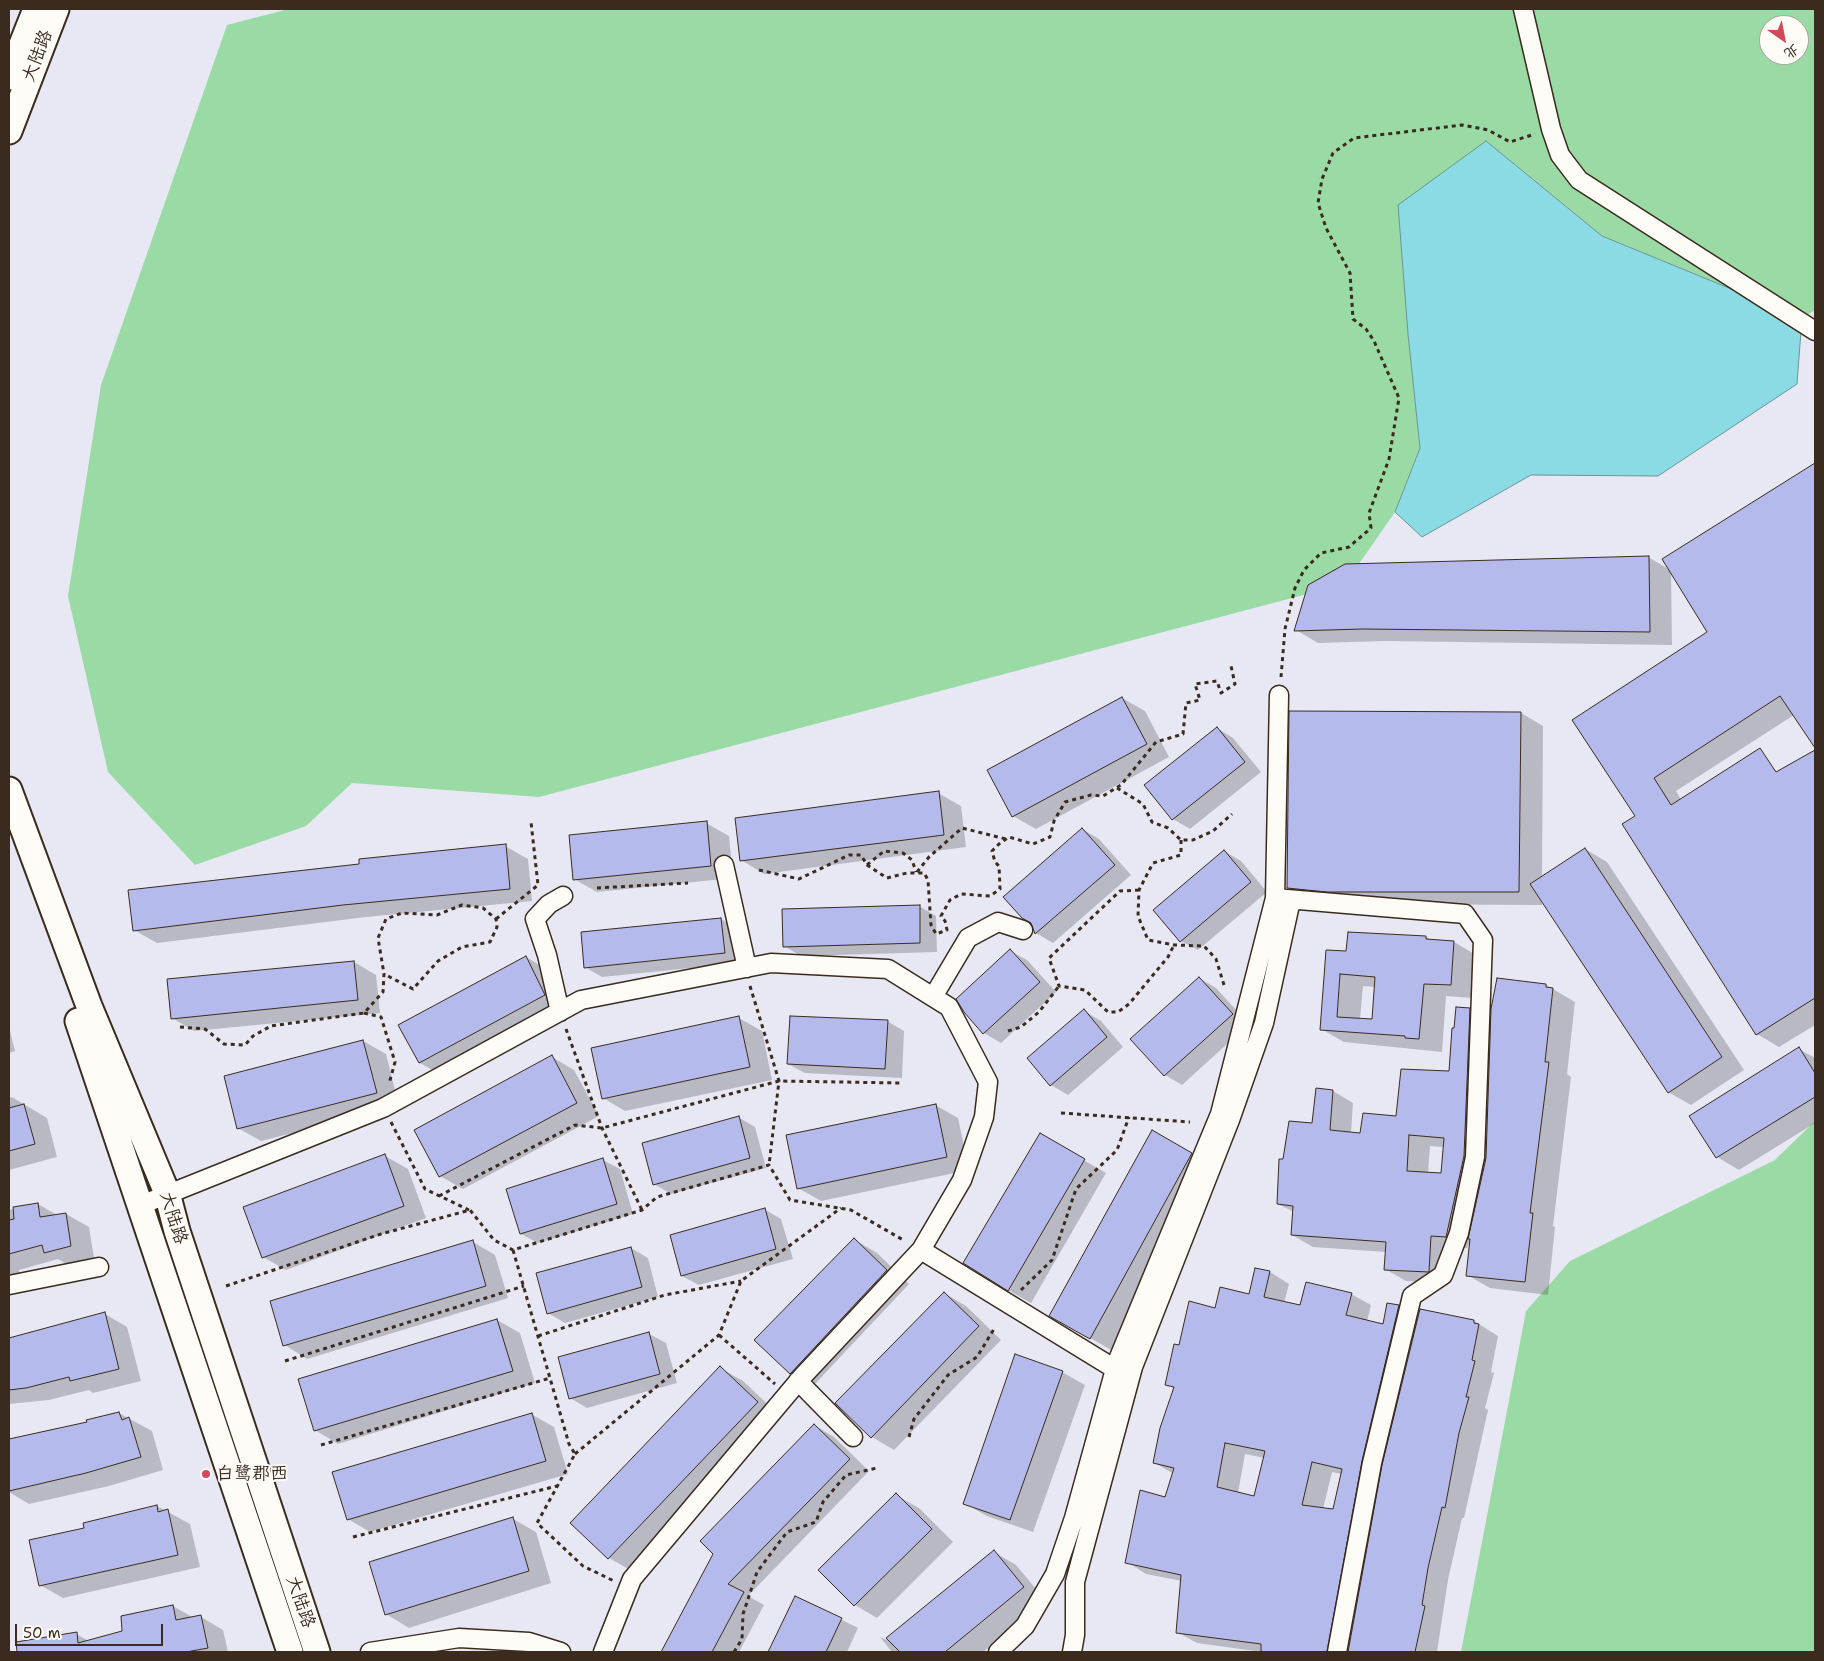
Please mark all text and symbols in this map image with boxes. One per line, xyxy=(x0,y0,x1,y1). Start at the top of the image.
north arrow xyxy=(1759,15,1809,65)
street label: 大陆路 xyxy=(18,27,58,85)
text: 北 xyxy=(1781,40,1802,63)
street label: 大陆路 xyxy=(155,1189,191,1247)
place label: 白鹭郡西 xyxy=(216,1463,288,1485)
marker: 白鹭郡西 xyxy=(200,1468,212,1480)
street label: 大陆路 xyxy=(281,1573,319,1631)
scale bar xyxy=(18,1614,165,1646)
text: 50 m xyxy=(23,1623,61,1643)

